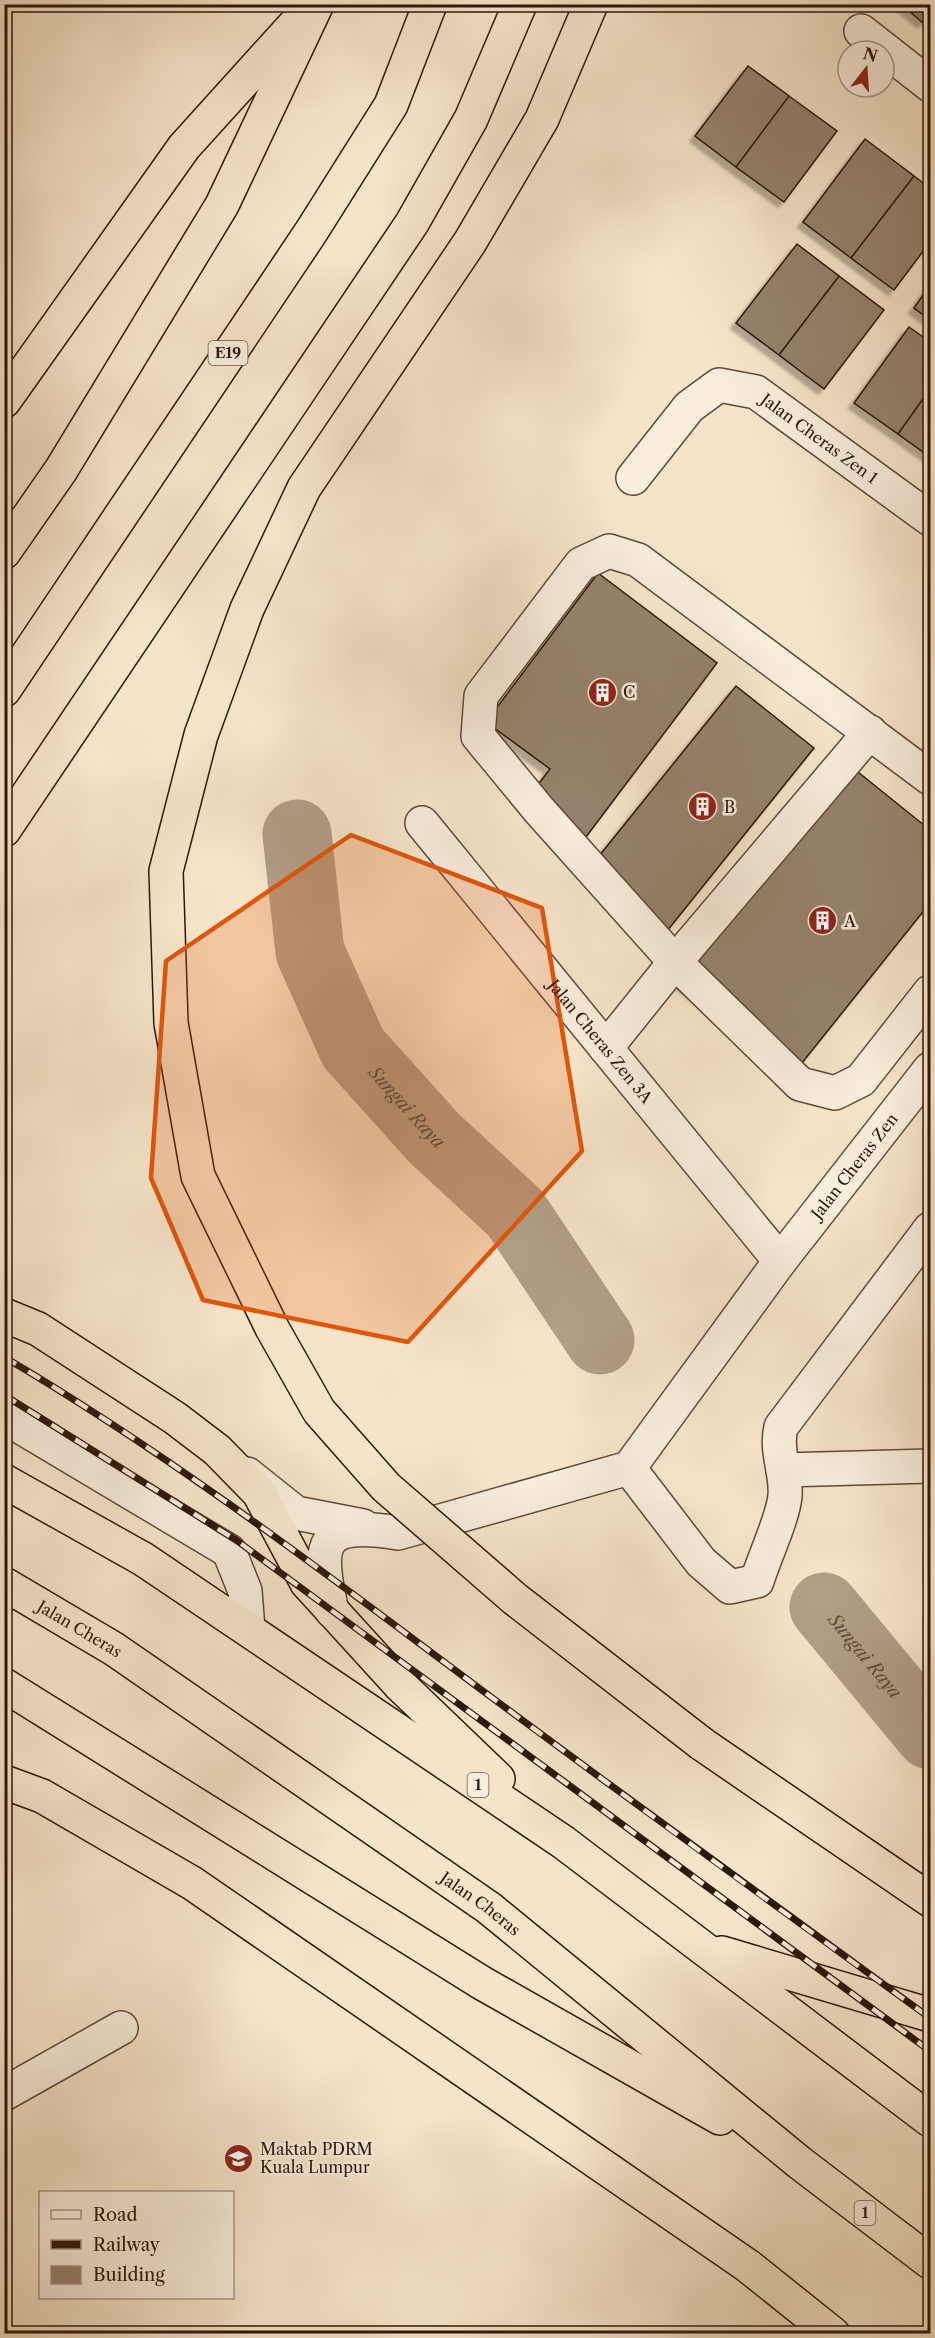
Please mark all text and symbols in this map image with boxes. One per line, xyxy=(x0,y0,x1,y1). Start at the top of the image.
north arrow xyxy=(836,39,896,99)
text: N xyxy=(861,43,880,66)
road number: E19 xyxy=(208,341,248,365)
street label: Jalan Cheras Zen 1 xyxy=(755,387,882,488)
building icon: C xyxy=(586,676,618,708)
place label: C xyxy=(623,682,635,702)
building icon: B xyxy=(687,791,719,823)
place label: B xyxy=(724,797,735,817)
building icon: A xyxy=(807,905,839,937)
place label: A xyxy=(843,911,857,931)
street label: Jalan Cheras Zen 3A xyxy=(542,973,658,1108)
water label: Sungai Raya xyxy=(363,1061,449,1153)
street label: Jalan Cheras Zen xyxy=(805,1109,902,1225)
street label: Jalan Cheras xyxy=(31,1595,126,1662)
water label: Sungai Raya xyxy=(823,1609,906,1703)
road number: 1 xyxy=(468,1773,488,1797)
street label: Jalan Cheras xyxy=(434,1866,525,1940)
place label: Maktab PDRM Kuala Lumpur xyxy=(260,2139,373,2177)
school or university icon: Maktab PDRM Kuala Lumpur xyxy=(223,2142,255,2174)
legend xyxy=(39,2191,234,2299)
road number: 1 xyxy=(854,2201,876,2225)
text: Road xyxy=(93,2204,138,2226)
text: Railway xyxy=(93,2234,161,2256)
text: Building xyxy=(93,2264,165,2286)

